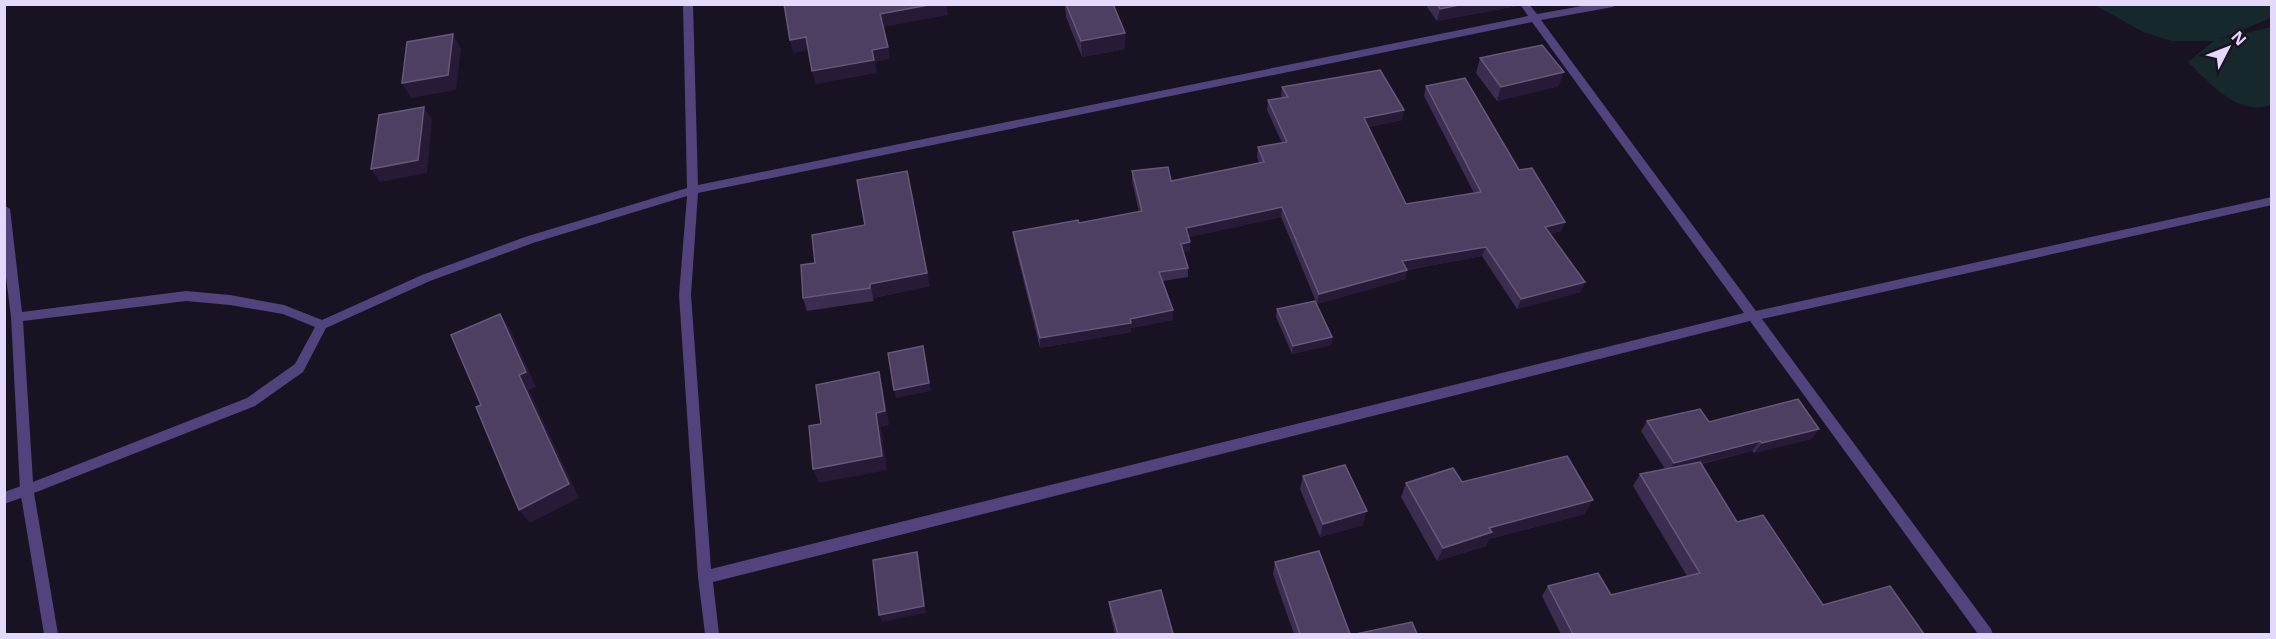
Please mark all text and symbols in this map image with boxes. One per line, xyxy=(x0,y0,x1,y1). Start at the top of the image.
north arrow xyxy=(2198,18,2258,78)
text: N xyxy=(2227,26,2252,50)

